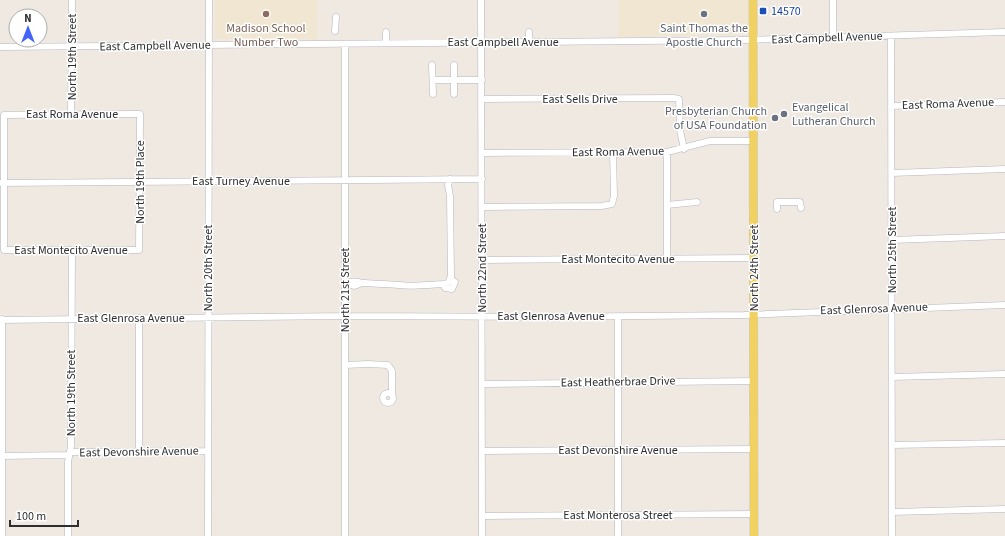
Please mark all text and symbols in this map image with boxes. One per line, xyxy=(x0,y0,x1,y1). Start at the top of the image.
place label: 14570 xyxy=(771,3,801,20)
marker: 14570 xyxy=(758,6,768,16)
north arrow xyxy=(8,8,48,48)
marker: Madison School Number Two xyxy=(261,9,271,19)
marker: Saint Thomas the Apostle Church xyxy=(699,9,709,19)
text: N xyxy=(24,11,32,26)
street label: North 19th Street xyxy=(64,14,81,100)
place label: Madison School Number Two xyxy=(226,20,306,51)
place label: Saint Thomas the Apostle Church xyxy=(660,20,748,51)
street label: East Campbell Avenue xyxy=(771,28,883,48)
street label: East Campbell Avenue xyxy=(447,34,559,51)
street label: East Campbell Avenue xyxy=(99,37,211,55)
street label: East Sells Drive xyxy=(542,91,618,108)
street label: East Roma Avenue xyxy=(902,94,994,114)
place label: Evangelical Lutheran Church xyxy=(792,99,876,130)
place label: Presbyterian Church of USA Foundation xyxy=(665,103,767,134)
street label: East Roma Avenue xyxy=(26,106,118,123)
marker: Evangelical Lutheran Church xyxy=(779,109,789,119)
marker: Presbyterian Church of USA Foundation xyxy=(770,113,780,123)
street label: North 19th Place xyxy=(132,140,149,224)
street label: East Roma Avenue xyxy=(572,143,664,161)
street label: East Turney Avenue xyxy=(192,173,290,190)
street label: North 25th Street xyxy=(884,207,901,293)
street label: North 22nd Street xyxy=(474,223,491,313)
street label: North 20th Street xyxy=(200,225,217,311)
street label: North 24th Street xyxy=(746,225,763,311)
street label: East Montecito Avenue xyxy=(14,242,128,259)
street label: North 21st Street xyxy=(337,248,354,332)
street label: East Montecito Avenue xyxy=(561,251,675,268)
street label: East Glenrosa Avenue xyxy=(820,299,928,319)
street label: East Glenrosa Avenue xyxy=(497,308,605,325)
street label: East Glenrosa Avenue xyxy=(77,310,185,327)
street label: North 19th Street xyxy=(63,350,80,436)
street label: East Heatherbrae Drive xyxy=(560,372,676,392)
street label: East Devonshire Avenue xyxy=(79,442,199,462)
street label: East Devonshire Avenue xyxy=(558,442,678,459)
scale bar xyxy=(10,502,78,528)
street label: East Monterosa Street xyxy=(563,507,673,524)
text: 100 m xyxy=(16,508,46,525)

